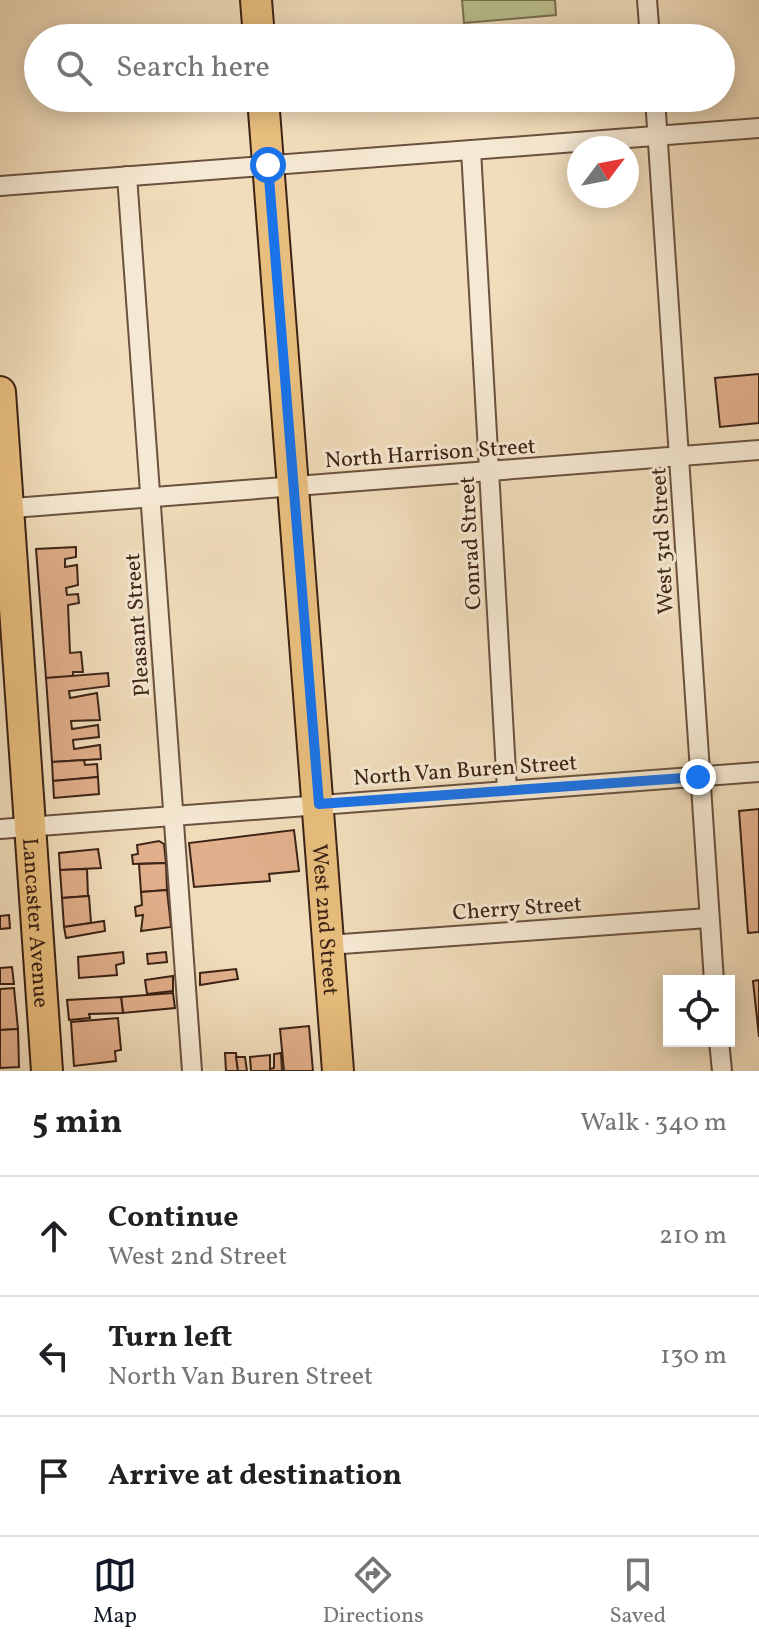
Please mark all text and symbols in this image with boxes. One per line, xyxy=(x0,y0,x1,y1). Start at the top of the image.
search box xyxy=(24,24,735,112)
icon: search xyxy=(52,46,96,90)
text: Search here xyxy=(116,47,270,89)
north arrow xyxy=(567,136,639,208)
route start xyxy=(250,147,286,183)
street label: North Harrison Street xyxy=(324,432,537,477)
street label: West 3rd Street xyxy=(644,466,683,615)
street label: Conrad Street xyxy=(453,475,490,611)
street label: Pleasant Street xyxy=(118,552,159,698)
street label: North Van Buren Street xyxy=(352,748,578,795)
route end xyxy=(680,759,716,795)
street label: Lancaster Avenue xyxy=(13,837,56,1009)
street label: West 2nd Street xyxy=(303,843,345,997)
street label: Cherry Street xyxy=(451,889,583,929)
map controls xyxy=(663,975,735,1047)
button: locate xyxy=(663,975,735,1047)
text: 5 min xyxy=(32,1100,122,1147)
text: Walk · 340 m xyxy=(580,1105,727,1141)
text: Continue xyxy=(108,1197,239,1239)
icon: ahead xyxy=(32,1214,76,1258)
text: 210 m xyxy=(659,1218,727,1254)
text: West 2nd Street xyxy=(108,1239,287,1275)
text: Turn left xyxy=(108,1317,232,1359)
icon: left xyxy=(32,1334,76,1378)
text: 130 m xyxy=(660,1338,727,1374)
text: North Van Buren Street xyxy=(108,1359,373,1395)
icon: arrive xyxy=(32,1454,76,1498)
text: Arrive at destination xyxy=(108,1455,402,1497)
tab: Map xyxy=(93,1553,137,1632)
tab: Directions xyxy=(323,1553,424,1632)
tab: Saved xyxy=(609,1553,666,1632)

